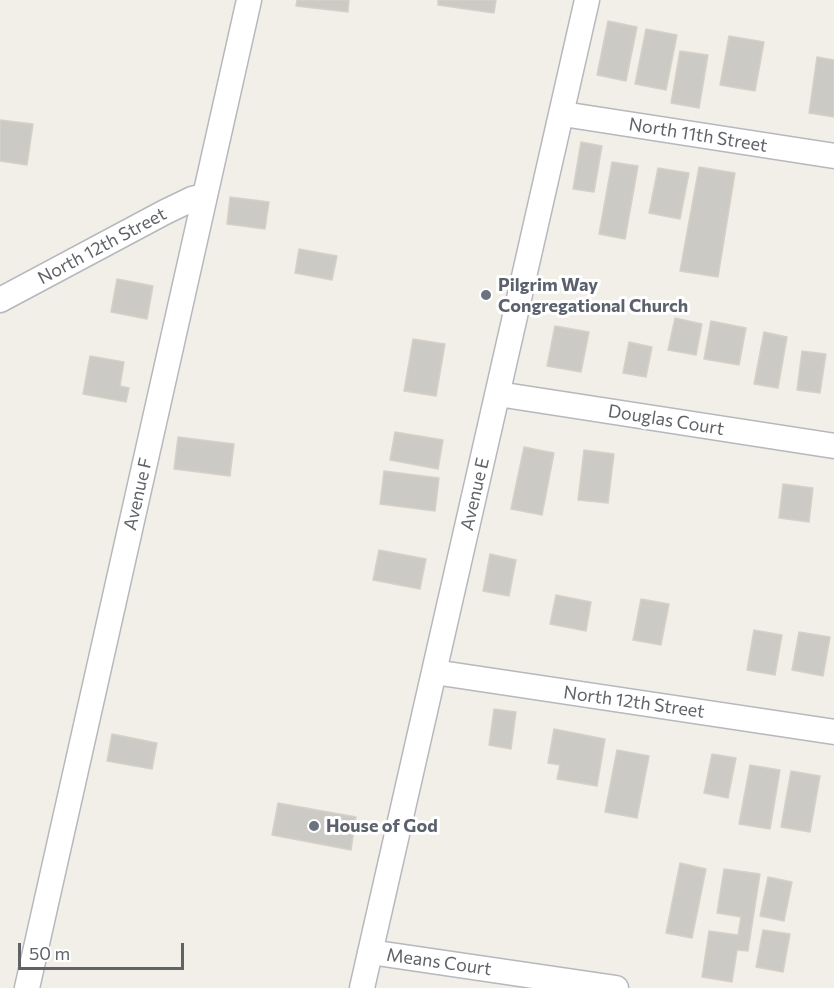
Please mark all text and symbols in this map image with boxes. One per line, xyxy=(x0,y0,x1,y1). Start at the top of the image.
street label: North 11th Street xyxy=(627,113,769,157)
street label: North 12th Street xyxy=(34,203,170,289)
place label: Pilgrim Way Congregational Church xyxy=(498,274,688,316)
marker: Pilgrim Way Congregational Church xyxy=(479,288,493,302)
street label: Douglas Court xyxy=(606,400,726,440)
street label: Avenue E xyxy=(456,455,494,533)
street label: Avenue F xyxy=(119,456,157,532)
street label: North 12th Street xyxy=(562,681,706,723)
place label: House of God xyxy=(326,815,438,837)
marker: House of God xyxy=(307,819,321,833)
scale bar xyxy=(21,931,188,969)
text: 50 m xyxy=(29,942,70,964)
street label: Means Court xyxy=(385,944,493,980)

